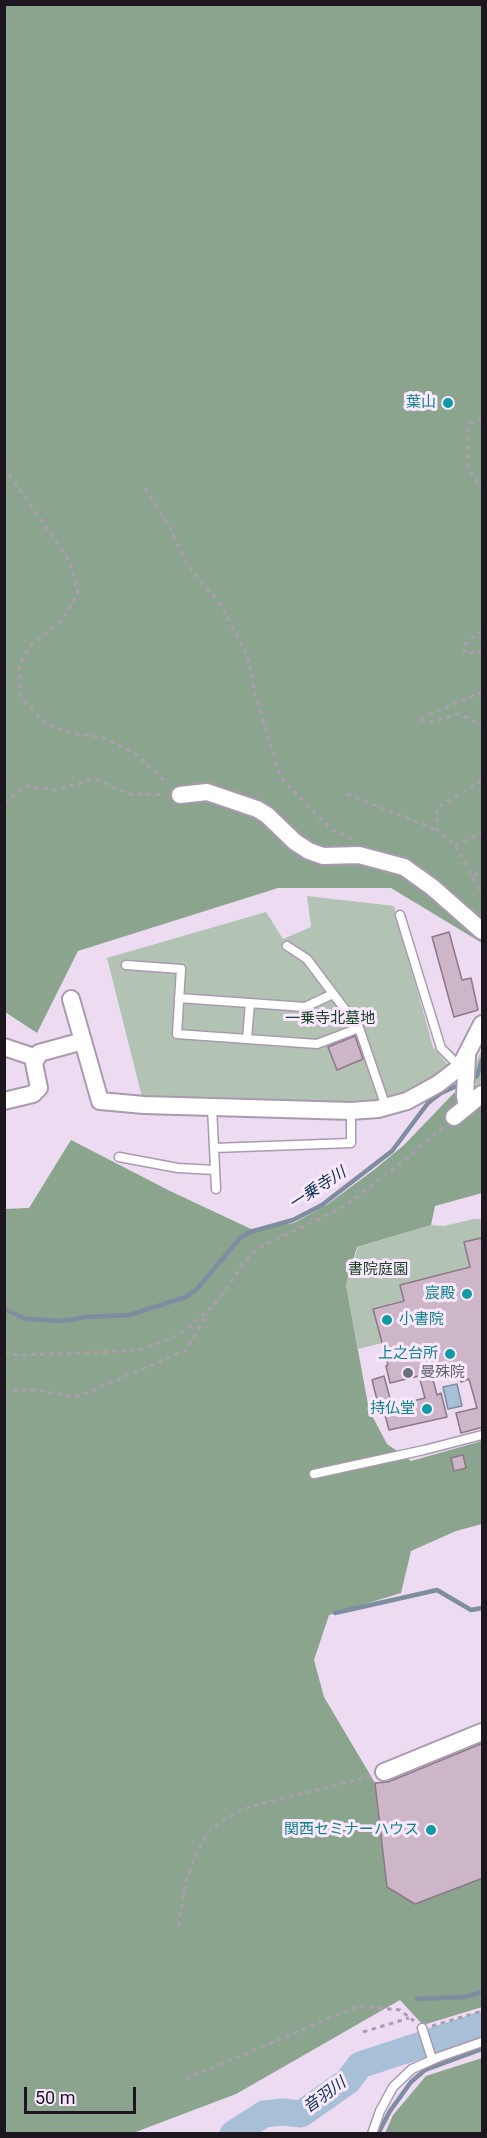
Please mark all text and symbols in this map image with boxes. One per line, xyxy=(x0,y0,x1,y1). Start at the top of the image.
place label: 葉山 xyxy=(406,394,436,412)
marker: 葉山 xyxy=(441,396,455,410)
park label: 一乗寺北墓地 xyxy=(285,1010,375,1028)
water label: 一乗寺川 xyxy=(286,1164,350,1214)
park label: 書院庭園 xyxy=(348,1261,408,1279)
place label: 宸殿 xyxy=(425,1285,455,1303)
marker: 宸殿 xyxy=(460,1287,474,1301)
place label: 小書院 xyxy=(399,1311,444,1329)
marker: 小書院 xyxy=(380,1313,394,1327)
place label: 上之台所 xyxy=(378,1345,438,1363)
marker: 上之台所 xyxy=(443,1347,457,1361)
place label: 曼殊院 xyxy=(420,1364,465,1382)
marker: 曼殊院 xyxy=(401,1366,415,1380)
place label: 持仏堂 xyxy=(370,1400,415,1418)
marker: 持仏堂 xyxy=(420,1402,434,1416)
place label: 関西セミナーハウス xyxy=(284,1821,419,1839)
marker: 関西セミナーハウス xyxy=(424,1823,438,1837)
water label: 音羽川 xyxy=(300,2074,350,2118)
scale bar xyxy=(27,2075,140,2113)
text: 50 m xyxy=(35,2087,75,2108)

